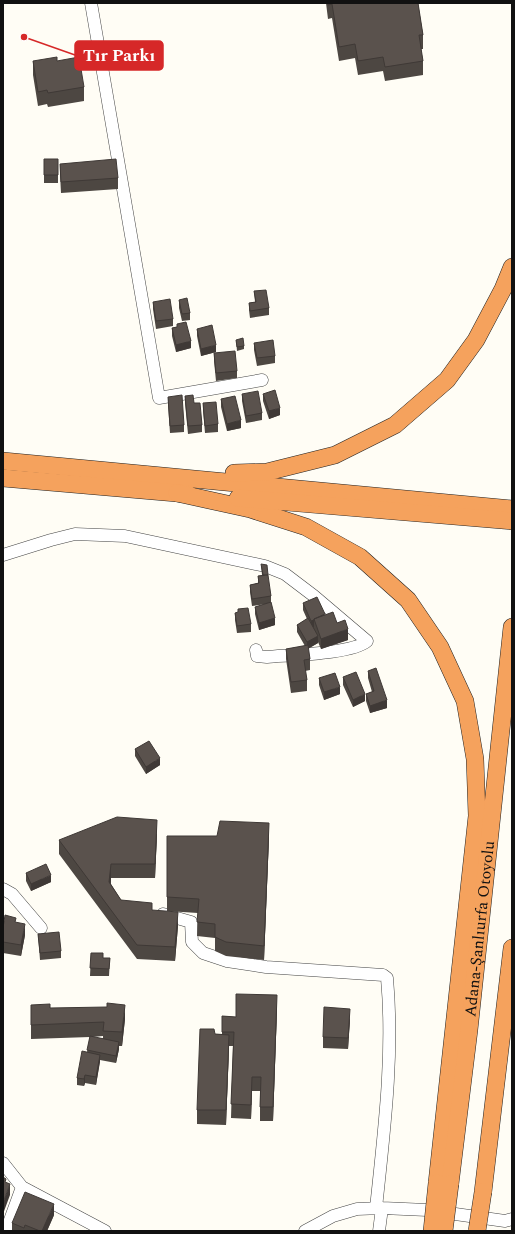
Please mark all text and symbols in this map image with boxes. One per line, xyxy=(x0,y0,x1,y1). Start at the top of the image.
callout: Tır Parkı xyxy=(75,41,163,70)
text: Tır Parkı xyxy=(83,43,155,69)
street label: Adana-Şanlıurfa Otoyolu xyxy=(458,839,501,1018)

